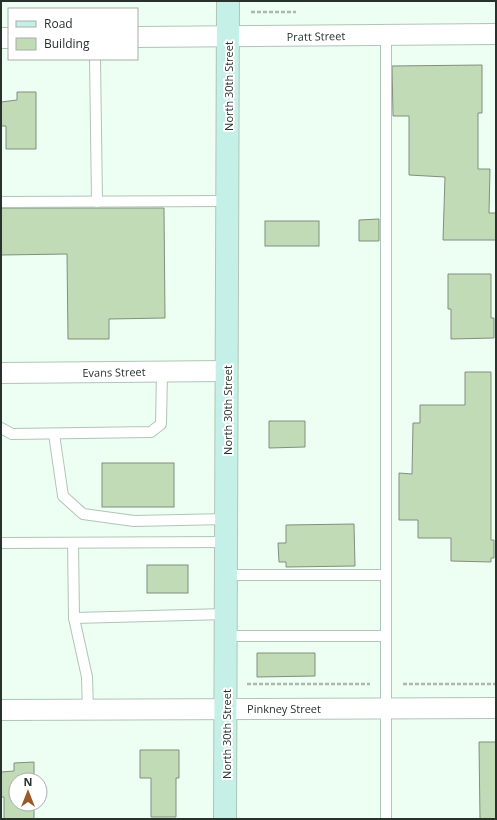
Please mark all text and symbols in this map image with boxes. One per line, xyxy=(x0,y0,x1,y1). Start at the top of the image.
legend xyxy=(8,8,138,60)
text: Road xyxy=(44,15,73,32)
street label: Pratt Street xyxy=(287,28,346,44)
text: Building xyxy=(44,35,90,52)
street label: North 30th Street xyxy=(221,41,236,131)
street label: Evans Street xyxy=(82,364,146,380)
street label: North 30th Street xyxy=(220,365,235,455)
street label: North 30th Street xyxy=(219,689,234,779)
street label: Pinkney Street xyxy=(247,701,321,716)
north arrow xyxy=(8,772,48,812)
text: N xyxy=(24,774,32,789)

